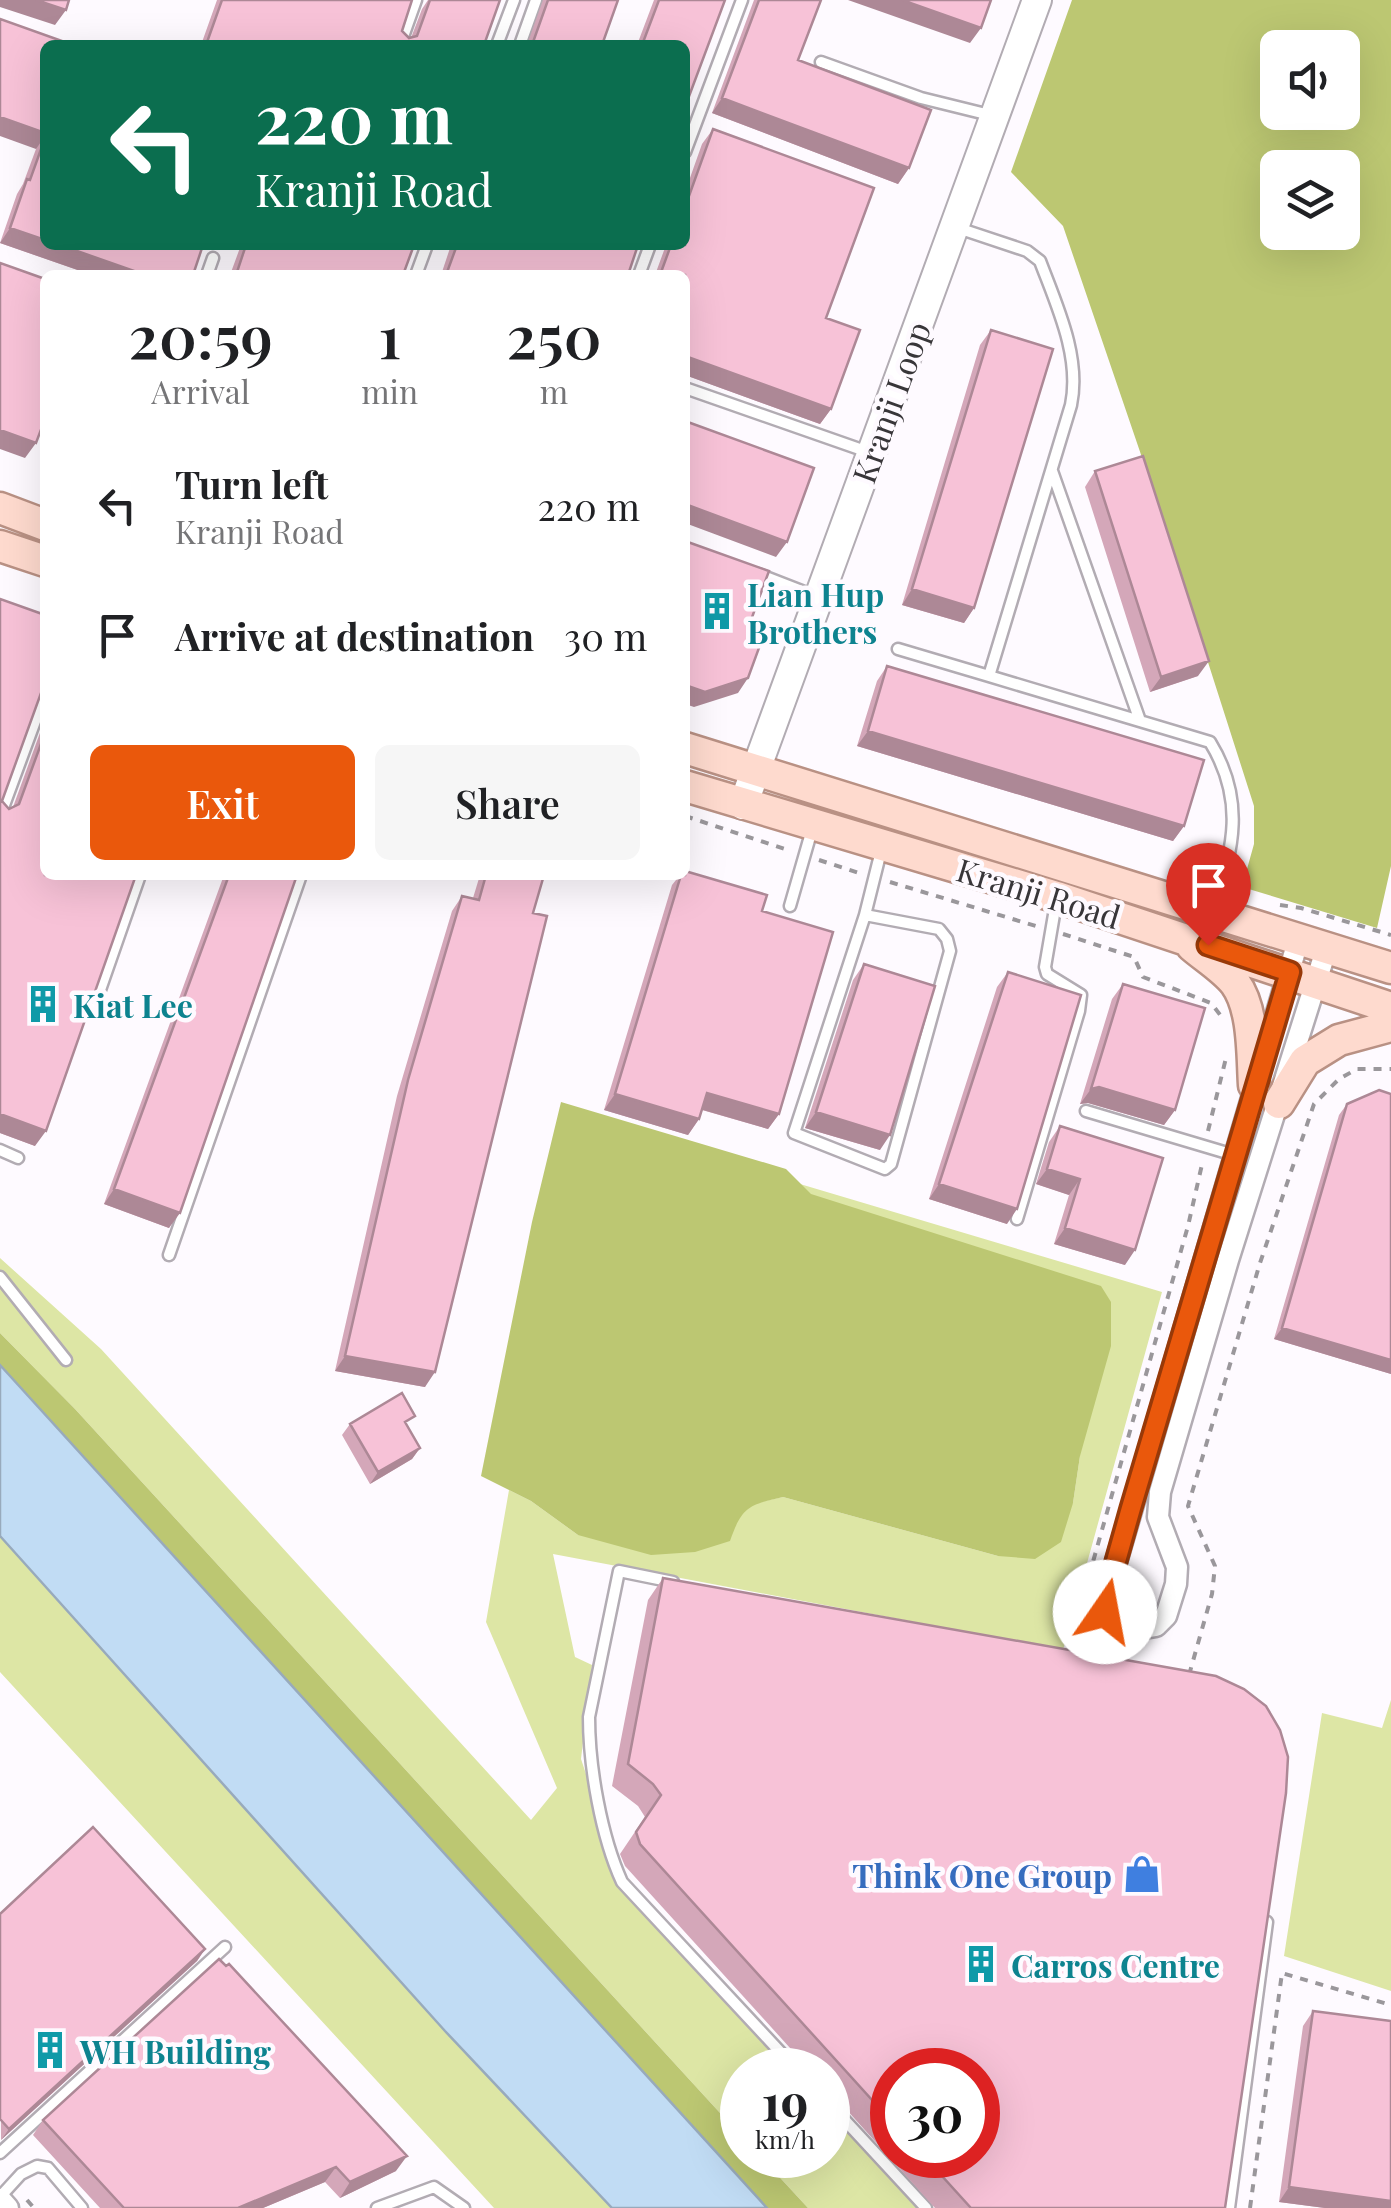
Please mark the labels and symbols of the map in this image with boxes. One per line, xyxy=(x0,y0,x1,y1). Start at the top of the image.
street label: Kranji Loop xyxy=(841,315,939,489)
place label: Lian Hup Brothers xyxy=(747,572,884,652)
building icon: Lian Hup Brothers xyxy=(696,590,738,632)
pin xyxy=(1166,843,1251,946)
street label: Kranji Road xyxy=(952,847,1126,937)
building icon: Kiat Lee xyxy=(22,983,64,1025)
place label: Kiat Lee xyxy=(73,983,193,1026)
position arrow xyxy=(1053,1560,1157,1664)
place label: Think One Group xyxy=(852,1853,1112,1896)
shop icon: Think One Group xyxy=(1121,1853,1163,1895)
building icon: Carros Centre xyxy=(960,1943,1002,1985)
place label: Carros Centre xyxy=(1011,1943,1220,1986)
building icon: WH Building xyxy=(29,2029,71,2071)
place label: WH Building xyxy=(79,2029,271,2072)
speed limit sign: 30 xyxy=(870,2048,1000,2178)

